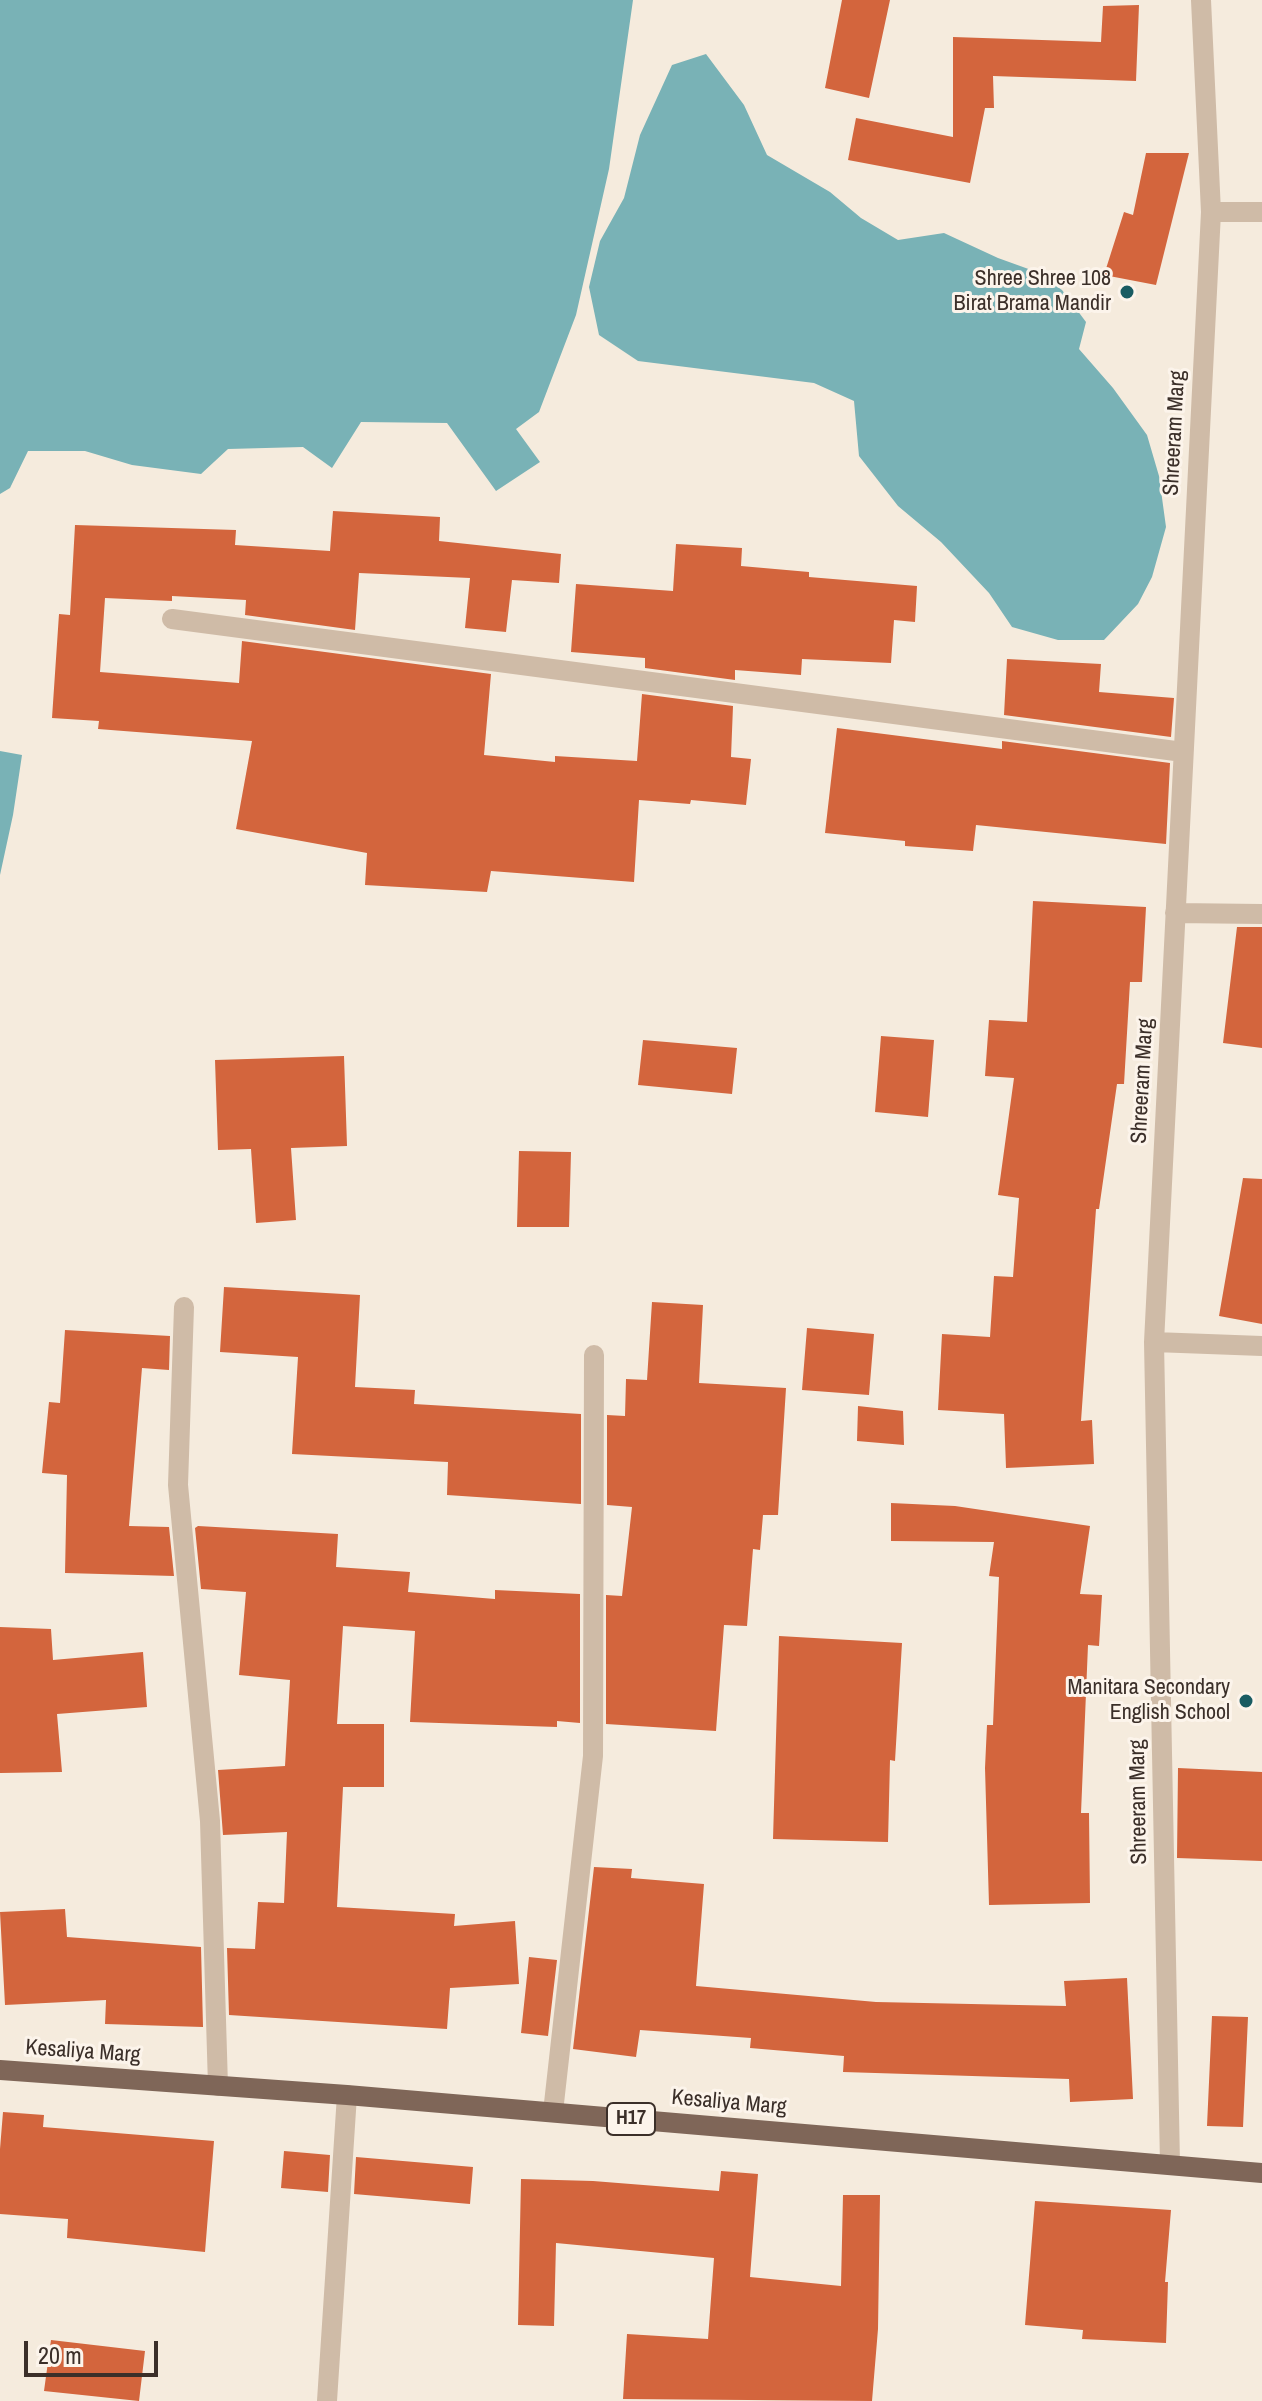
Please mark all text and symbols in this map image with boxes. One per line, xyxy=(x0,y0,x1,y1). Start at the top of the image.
place label: Shree Shree 108 Birat Brama Mandir xyxy=(954,266,1111,318)
marker: Shree Shree 108 Birat Brama Mandir xyxy=(1118,283,1136,301)
street label: Shreeram Marg xyxy=(1159,370,1191,496)
street label: Shreeram Marg xyxy=(1127,1018,1159,1144)
place label: Manitara Secondary English School xyxy=(1068,1675,1230,1726)
marker: Manitara Secondary English School xyxy=(1237,1692,1255,1710)
street label: Shreeram Marg xyxy=(1125,1739,1153,1865)
street label: Kesaliya Marg xyxy=(25,2035,141,2069)
street label: Kesaliya Marg xyxy=(670,2085,788,2121)
road number: H17 xyxy=(607,2103,655,2135)
scale bar xyxy=(28,2325,162,2375)
text: 20 m xyxy=(38,2339,82,2371)

